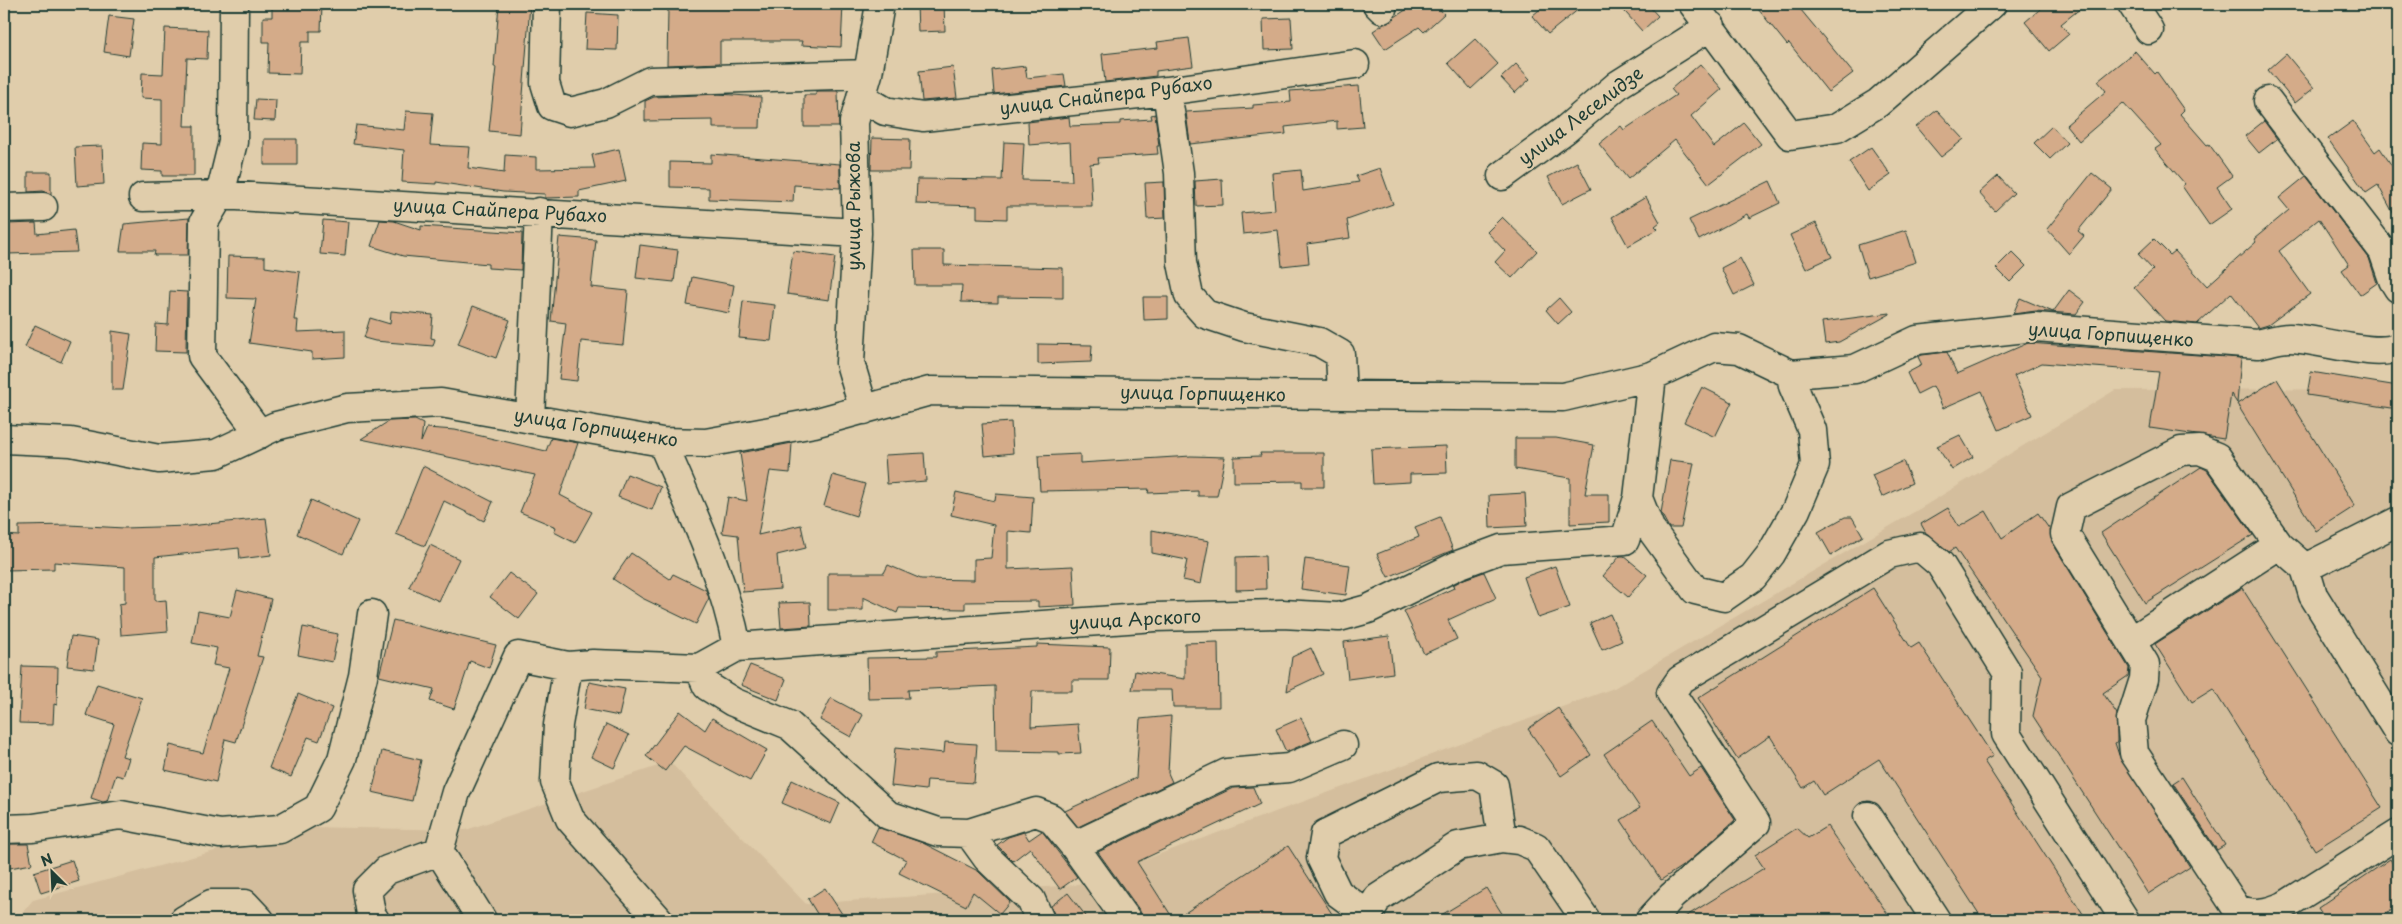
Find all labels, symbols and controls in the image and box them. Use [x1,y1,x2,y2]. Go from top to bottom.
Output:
street label: улица Леселидзе [1512,59,1648,171]
street label: улица Снайпера Рубахо [998,68,1214,121]
street label: улица Рыжова [839,141,866,271]
street label: улица Снайпера Рубахо [392,190,608,229]
street label: улица Горпищенко [2027,314,2195,353]
street label: улица Горпищенко [1120,378,1286,407]
street label: улица Горпищенко [512,400,680,453]
street label: улица Арского [1068,602,1202,635]
north arrow [28,846,78,896]
text: N [37,848,56,872]

